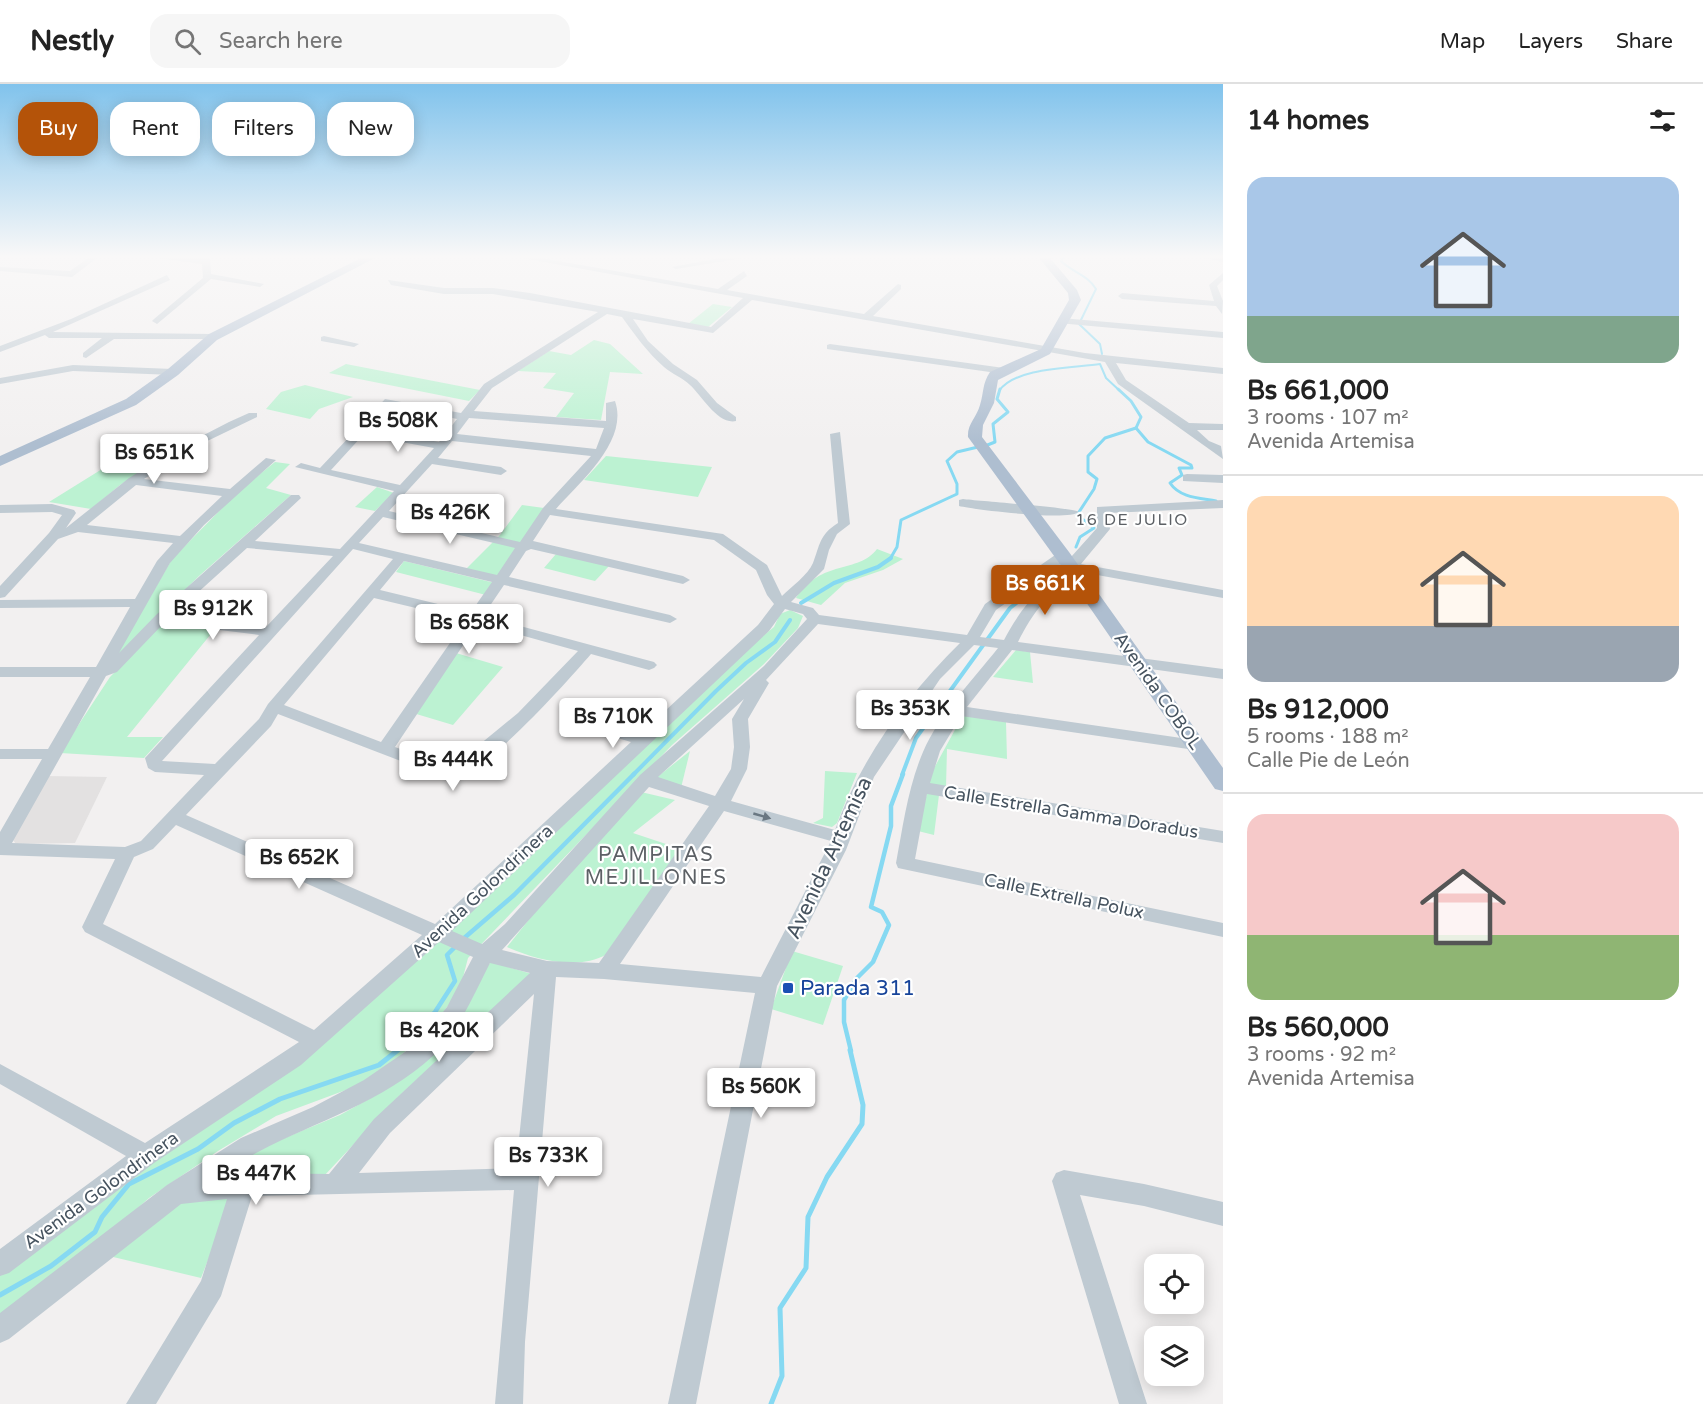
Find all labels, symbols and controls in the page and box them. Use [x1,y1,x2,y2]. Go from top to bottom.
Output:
search box [150,14,570,68]
text: Nestly [30,24,114,58]
icon: search [171,25,204,58]
text: Search here [219,28,343,54]
text: Map [1440,29,1485,54]
text: Layers [1518,29,1583,54]
text: Share [1616,29,1673,54]
chip: Buy [18,102,98,156]
chip: Rent [110,102,200,156]
chip: Filters [212,102,315,156]
chip: New [327,102,414,156]
icon: filters [1646,104,1679,137]
text: 14 homes [1247,105,1369,136]
icon: home [1409,216,1517,324]
text: Bs 661,000 [1247,375,1389,406]
pin: Bs 508K [343,402,453,453]
text: 3 rooms · 107 m² [1247,406,1409,430]
text: Bs 508K [358,409,438,433]
text: Avenida Artemisa [1247,430,1415,454]
pin: Bs 651K [99,434,209,485]
text: Bs 651K [114,441,194,465]
pin: Bs 426K [395,494,505,545]
text: Bs 426K [410,501,490,525]
district label: 16 DE JULIO [1075,510,1189,530]
icon: home [1409,535,1517,643]
pin: Bs 661K [990,565,1100,616]
text: Bs 661K [1005,572,1085,596]
pin: Bs 912K [158,590,268,641]
text: Bs 912K [173,597,253,621]
pin: Bs 658K [414,604,524,655]
text: Bs 658K [429,611,509,635]
street label: Avenida COBOL [1109,628,1207,754]
pin: Bs 353K [855,690,965,741]
text: Bs 912,000 [1247,694,1389,725]
text: Bs 353K [870,697,950,721]
pin: Bs 710K [558,698,668,749]
text: Bs 710K [573,705,653,729]
text: 5 rooms · 188 m² [1247,725,1409,749]
pin: Bs 444K [398,741,508,792]
text: Bs 444K [413,748,493,772]
text: Calle Pie de León [1247,749,1410,773]
street label: Avenida Artemisa [780,773,878,943]
street label: Calle Estrella Gamma Doradus [942,781,1200,843]
one-way arrow [753,812,771,821]
street label: Avenida Golondrinera [407,820,557,962]
pin: Bs 652K [244,839,354,890]
district label: PAMPITAS MEJILLONES [585,843,727,890]
text: Bs 652K [259,846,339,870]
icon: home [1409,853,1517,961]
street label: Calle Extrella Polux [982,868,1146,924]
place label: Parada 311 [800,976,915,1001]
marker: Parada 311 [781,981,795,995]
pin: Bs 420K [384,1012,494,1063]
text: Bs 560,000 [1247,1012,1389,1043]
text: Bs 420K [399,1019,479,1043]
text: 3 rooms · 92 m² [1247,1043,1396,1067]
text: Avenida Artemisa [1247,1067,1415,1091]
pin: Bs 560K [706,1068,816,1119]
text: Bs 560K [721,1075,801,1099]
street label: Avenida Golondrinera [19,1126,183,1254]
pin: Bs 733K [493,1137,603,1188]
text: Bs 733K [508,1144,588,1168]
pin: Bs 447K [201,1155,311,1206]
text: Bs 447K [216,1162,296,1186]
map controls [1144,1254,1204,1386]
button: locate [1144,1254,1204,1314]
button: layers [1144,1326,1204,1386]

